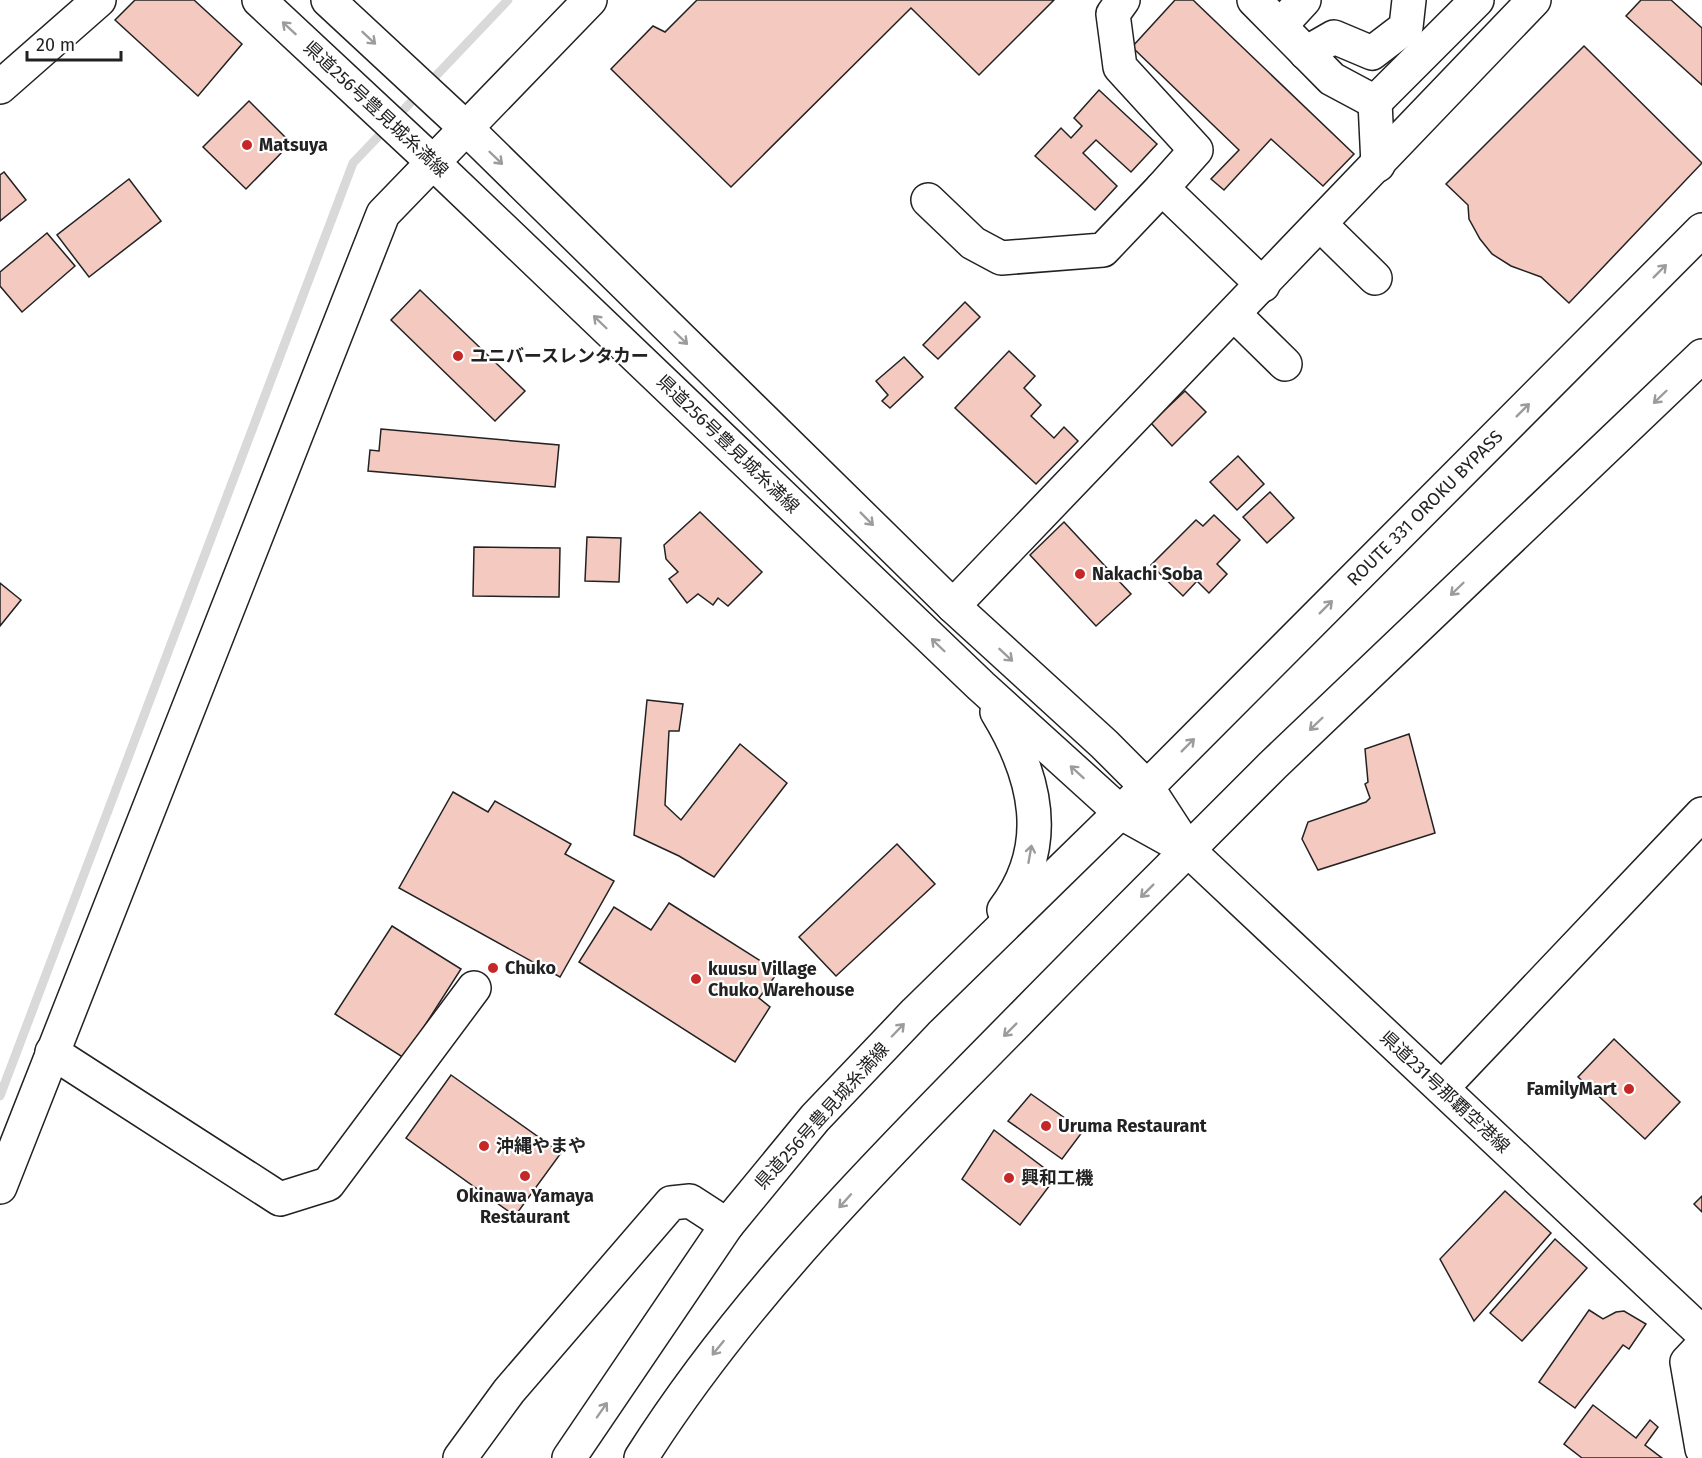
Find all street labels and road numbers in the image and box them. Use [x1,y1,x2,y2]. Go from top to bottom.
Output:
street label: 県道256号豊見城糸満線 [299,36,453,182]
street label: 県道256号豊見城糸満線 [652,370,804,518]
street label: ROUTE 331 OROKU BYPASS [1343,425,1508,590]
street label: 県道231号那覇空港線 [1376,1026,1514,1158]
street label: 県道256号豊見城糸満線 [750,1038,894,1194]

